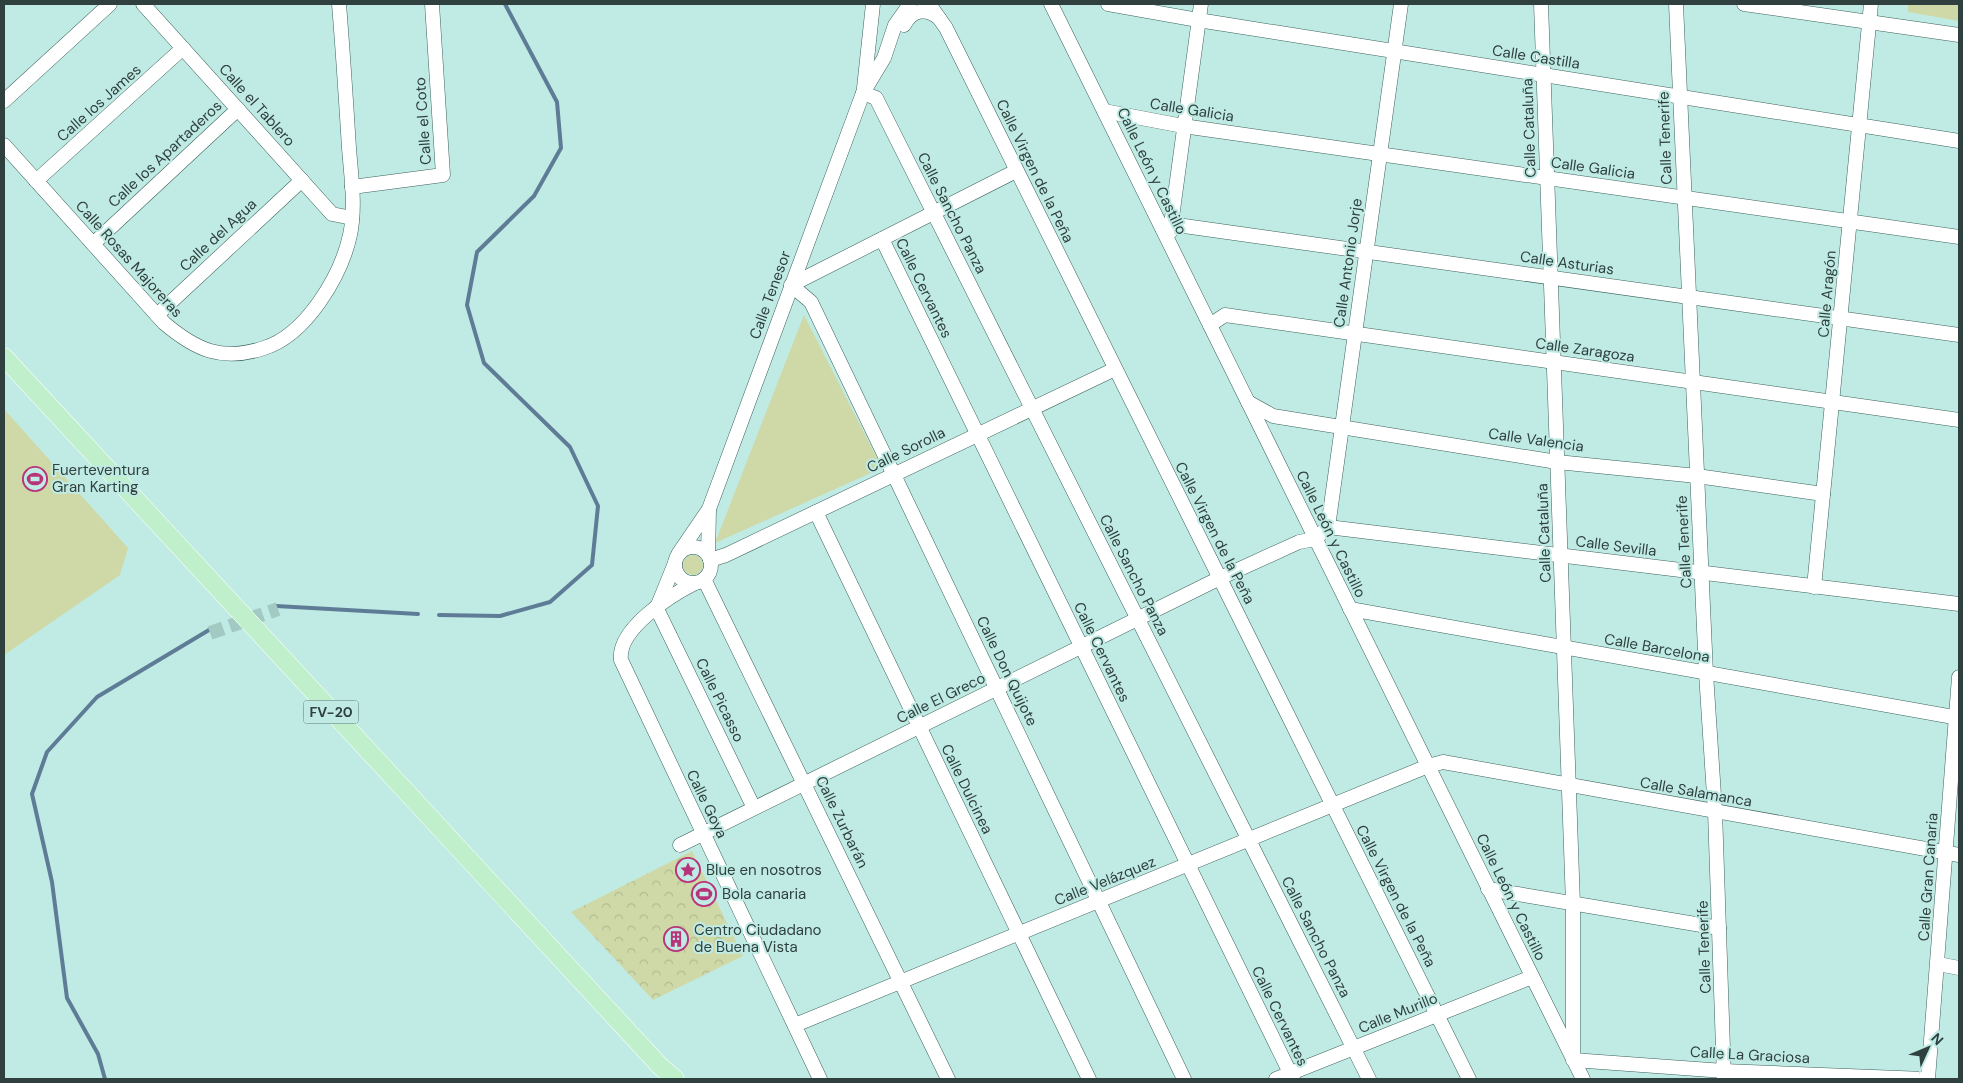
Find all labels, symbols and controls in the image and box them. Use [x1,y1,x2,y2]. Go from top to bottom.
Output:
street label: Calle Castilla [1491,40,1581,74]
street label: Calle el Tablero [214,59,300,151]
street label: Calle los James [53,60,145,146]
street label: Calle el Coto [410,76,436,166]
street label: Calle Cataluña [1517,78,1541,178]
street label: Calle Tenerife [1653,91,1677,185]
street label: Calle Galicia [1148,93,1236,127]
street label: Calle los Apartaderos [104,96,226,212]
street label: Calle Virgen de la Peña [992,96,1078,246]
street label: Calle León y Castillo [1112,104,1192,238]
street label: Calle Sancho Panza [913,149,991,277]
street label: Calle Galicia [1550,152,1636,184]
street label: Calle del Agua [175,194,261,276]
street label: Calle Rosas Majoreras [71,196,187,322]
street label: Calle Antonio Jorje [1329,197,1367,329]
street label: Calle Cervantes [891,235,957,341]
street label: Calle Asturias [1519,247,1615,279]
street label: Calle Tenesor [745,248,795,342]
street label: Calle Aragón [1813,250,1841,338]
street label: Calle Zaragoza [1534,333,1636,367]
street label: Calle Sorolla [864,422,948,478]
street label: Calle Valencia [1487,423,1585,457]
street label: Calle Virgen de la Peña [1170,458,1260,608]
place label: Fuerteventura Gran Karting [52,460,149,497]
sports icon: Fuerteventura Gran Karting [22,466,48,492]
street label: Calle León y Castillo [1291,467,1371,601]
street label: Calle Cataluña [1532,483,1556,583]
street label: Calle Tenerife [1672,495,1696,589]
street label: Calle Sancho Panza [1095,511,1173,639]
street label: Calle Sevilla [1574,531,1658,561]
street label: Calle Cervantes [1069,599,1135,705]
street label: Calle Don Quijote [972,613,1042,729]
street label: Calle Barcelona [1603,629,1711,667]
street label: Calle Picasso [691,655,749,745]
street label: Calle El Greco [893,668,989,728]
road number: FV-20 [304,700,358,724]
street label: Calle Dulcinea [937,741,997,837]
street label: Calle Goya [682,766,732,842]
street label: Calle Salamanca [1638,772,1754,812]
street label: Calle Zurbarán [811,773,873,871]
street label: Calle Gran Canaria [1914,812,1942,942]
street label: Calle Virgen de la Peña [1351,821,1441,971]
street label: Calle León y Castillo [1471,830,1551,964]
street label: Calle Velázquez [1051,852,1159,910]
place icon: Blue en nosotros [675,857,701,883]
place label: Blue en nosotros [706,860,822,880]
street label: Calle Sancho Panza [1277,873,1355,1001]
sports icon: Bola canaria [691,881,717,907]
place label: Bola canaria [722,884,806,904]
street label: Calle Tenerife [1692,900,1716,994]
place label: Centro Ciudadano de Buena Vista [694,920,822,957]
building icon: Centro Ciudadano de Buena Vista [663,926,689,952]
street label: Calle Cervantes [1247,963,1313,1069]
street label: Calle Murillo [1355,988,1441,1038]
north arrow [1903,1023,1953,1073]
text: N [1927,1029,1947,1049]
street label: Calle La Graciosa [1690,1042,1810,1068]

